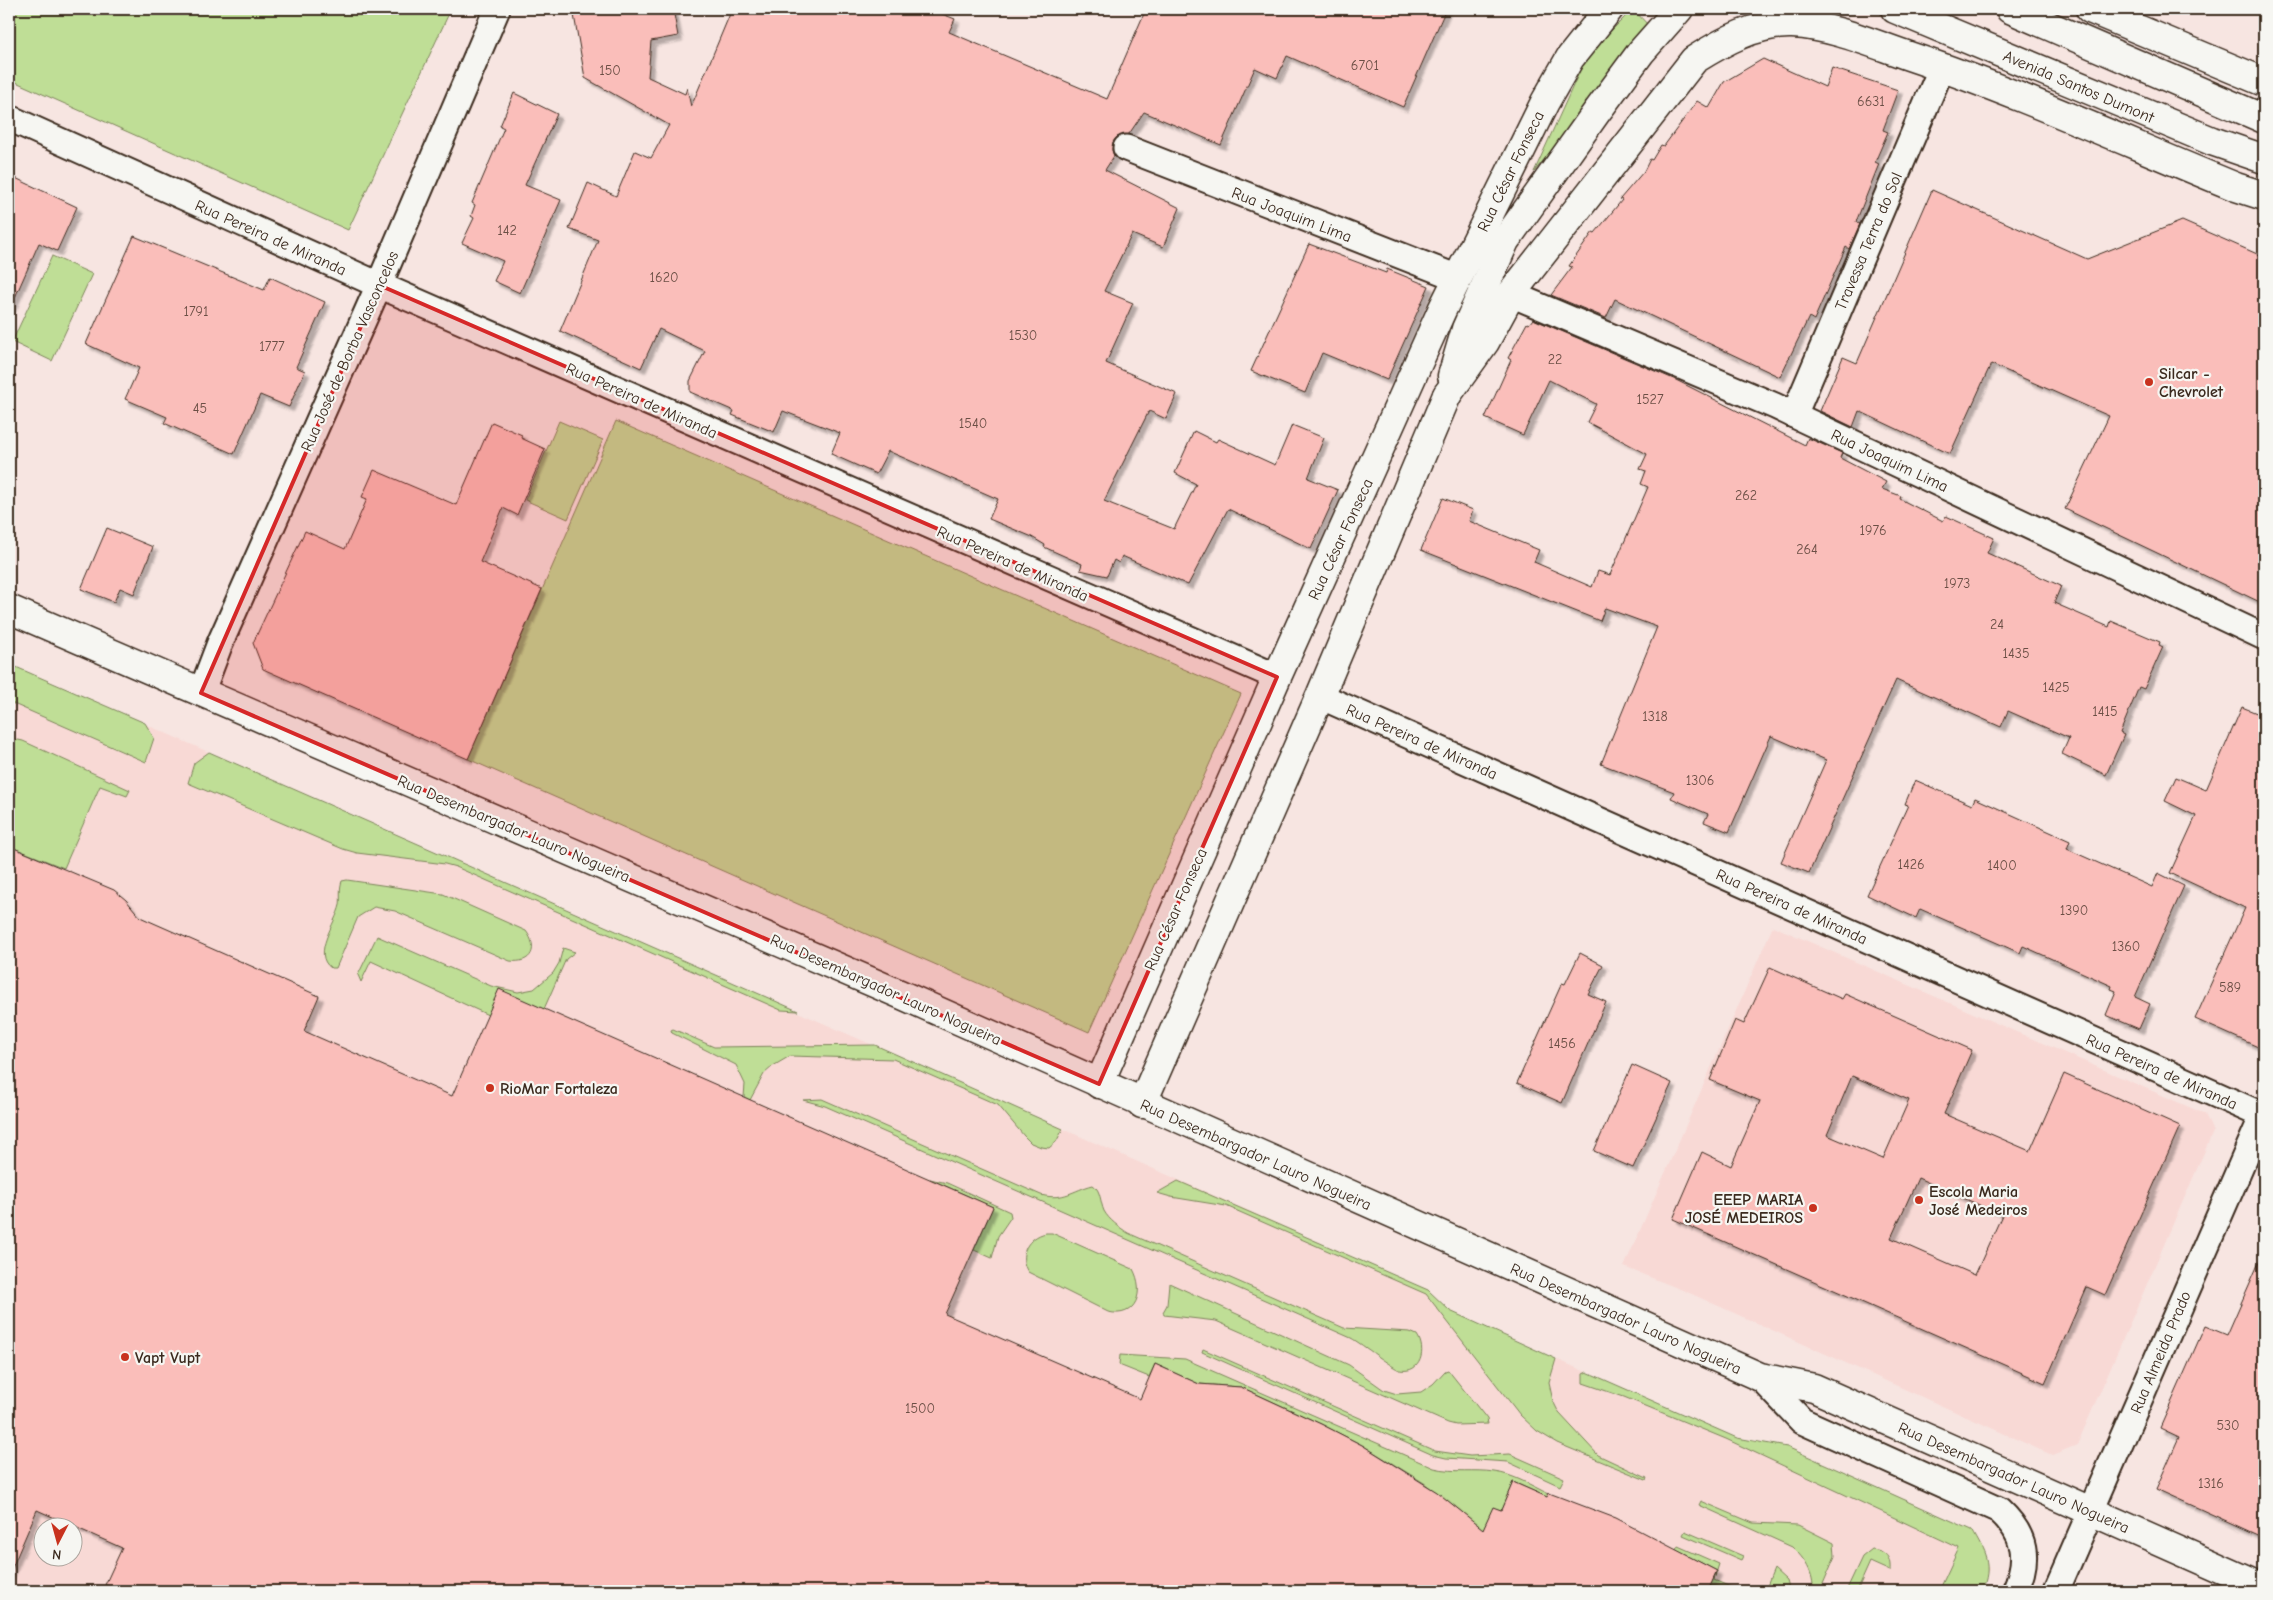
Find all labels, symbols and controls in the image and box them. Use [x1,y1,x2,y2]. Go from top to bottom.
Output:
street label: Avenida Santos Dumont [2001,47,2157,127]
house number: 6701 [1351,57,1379,74]
house number: 150 [599,62,621,79]
house number: 6631 [1857,93,1885,110]
street label: Rua César Fonseca [1474,108,1548,235]
street label: Travessa Terra do Sol [1832,170,1906,313]
street label: Rua Joaquim Lima [1229,184,1354,246]
street label: Rua Pereira de Miranda [192,196,349,279]
house number: 142 [497,222,517,239]
street label: Rua José de Borba Vasconcelos [297,248,402,454]
house number: 1620 [650,269,678,286]
house number: 1791 [183,303,209,320]
house number: 1530 [1009,327,1037,344]
house number: 1777 [259,338,285,355]
house number: 22 [1548,351,1562,368]
street label: Rua Pereira de Miranda [563,359,720,442]
place label: Silcar - Chevrolet [2159,365,2224,401]
marker: Silcar - Chevrolet [2143,376,2155,388]
house number: 1527 [1636,391,1664,408]
house number: 45 [193,400,207,417]
house number: 1540 [959,415,987,432]
street label: Rua Joaquim Lima [1828,426,1951,496]
street label: Rua César Fonseca [1305,476,1377,603]
house number: 262 [1735,487,1757,504]
street label: Rua Pereira de Miranda [934,522,1091,605]
house number: 1976 [1859,522,1887,539]
house number: 264 [1796,541,1818,558]
house number: 1973 [1944,575,1970,592]
house number: 24 [1990,616,2004,633]
house number: 1435 [2003,645,2029,662]
house number: 1425 [2042,679,2070,696]
street label: Rua Pereira de Miranda [1343,700,1500,783]
house number: 1415 [2092,703,2118,720]
house number: 1318 [1642,708,1668,725]
street label: Rua Desembargador Lauro Nogueira [395,772,633,886]
house number: 1306 [1686,772,1714,789]
street label: Rua César Fonseca [1141,845,1211,973]
house number: 1426 [1897,856,1925,873]
house number: 1400 [1987,857,2017,874]
street label: Rua Pereira de Miranda [1713,865,1870,948]
house number: 1390 [2060,902,2088,919]
street label: Rua Desembargador Lauro Nogueira [767,931,1004,1049]
house number: 1360 [2112,938,2140,955]
house number: 589 [2219,979,2241,996]
street label: Rua Pereira de Miranda [2083,1030,2240,1113]
house number: 1456 [1548,1035,1576,1052]
place label: RioMar Fortaleza [500,1080,618,1098]
marker: RioMar Fortaleza [484,1082,496,1094]
street label: Rua Desembargador Lauro Nogueira [1137,1096,1374,1214]
place label: Escola Maria José Medeiros [1929,1183,2028,1219]
place label: EEEP MARIA JOSÉ MEDEIROS [1685,1191,1803,1227]
marker: Escola Maria José Medeiros [1913,1194,1925,1206]
marker: EEEP MARIA JOSÉ MEDEIROS [1807,1202,1819,1214]
street label: Rua Desembargador Lauro Nogueira [1507,1260,1744,1378]
street label: Rua Almeida Prado [2127,1288,2195,1416]
place label: Vapt Vupt [135,1349,201,1367]
marker: Vapt Vupt [119,1351,131,1363]
house number: 1500 [905,1400,935,1417]
house number: 530 [2216,1417,2240,1434]
street label: Rua Desembargador Lauro Nogueira [1895,1419,2132,1537]
house number: 1316 [2198,1475,2224,1492]
north arrow [32,1518,82,1568]
text: N [51,1546,62,1563]

